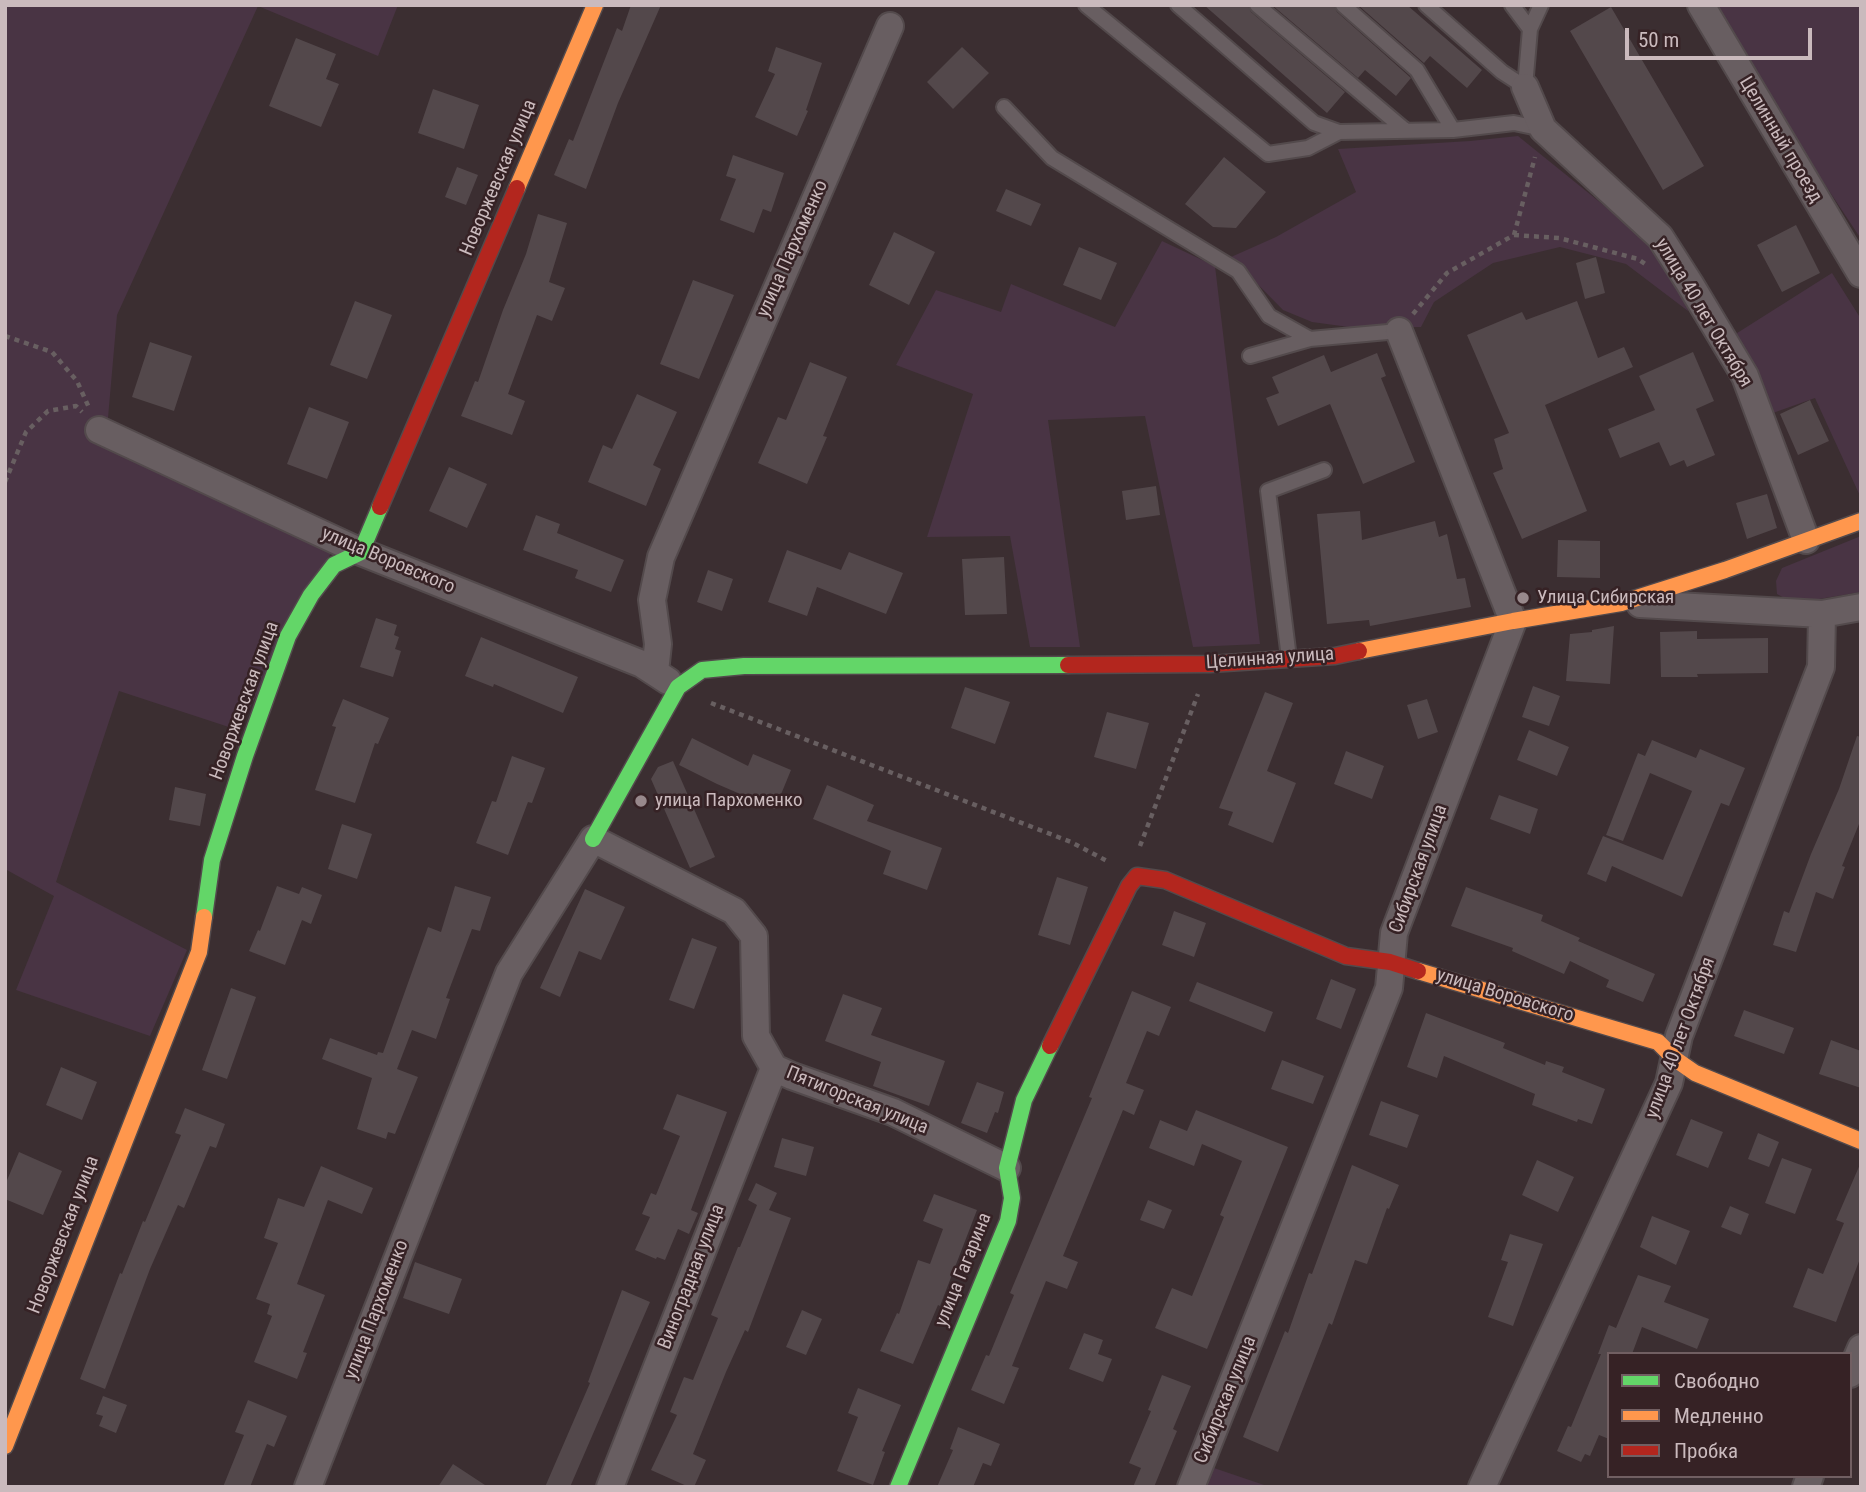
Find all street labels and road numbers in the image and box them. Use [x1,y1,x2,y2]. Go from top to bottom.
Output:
street label: Целинный проезд [1733,73,1827,207]
street label: Новоржевская улица [456,97,542,259]
street label: улица Пархоменко [753,177,833,321]
street label: улица 40 лет Октября [1650,234,1756,392]
street label: улица Воровского [318,523,458,599]
street label: Новоржевская улица [206,619,284,783]
street label: Целинная улица [1205,643,1335,675]
street label: Сибирская улица [1385,802,1453,936]
street label: улица 40 лет Октября [1641,954,1721,1122]
street label: улица Воровского [1434,964,1576,1028]
street label: Пятигорская улица [783,1062,931,1140]
street label: Новоржевская улица [23,1153,105,1317]
street label: Виноградная улица [654,1201,730,1353]
street label: улица Гагарина [931,1210,997,1330]
street label: улица Пархоменко [340,1237,414,1383]
street label: Сибирская улица [1190,1333,1262,1467]

